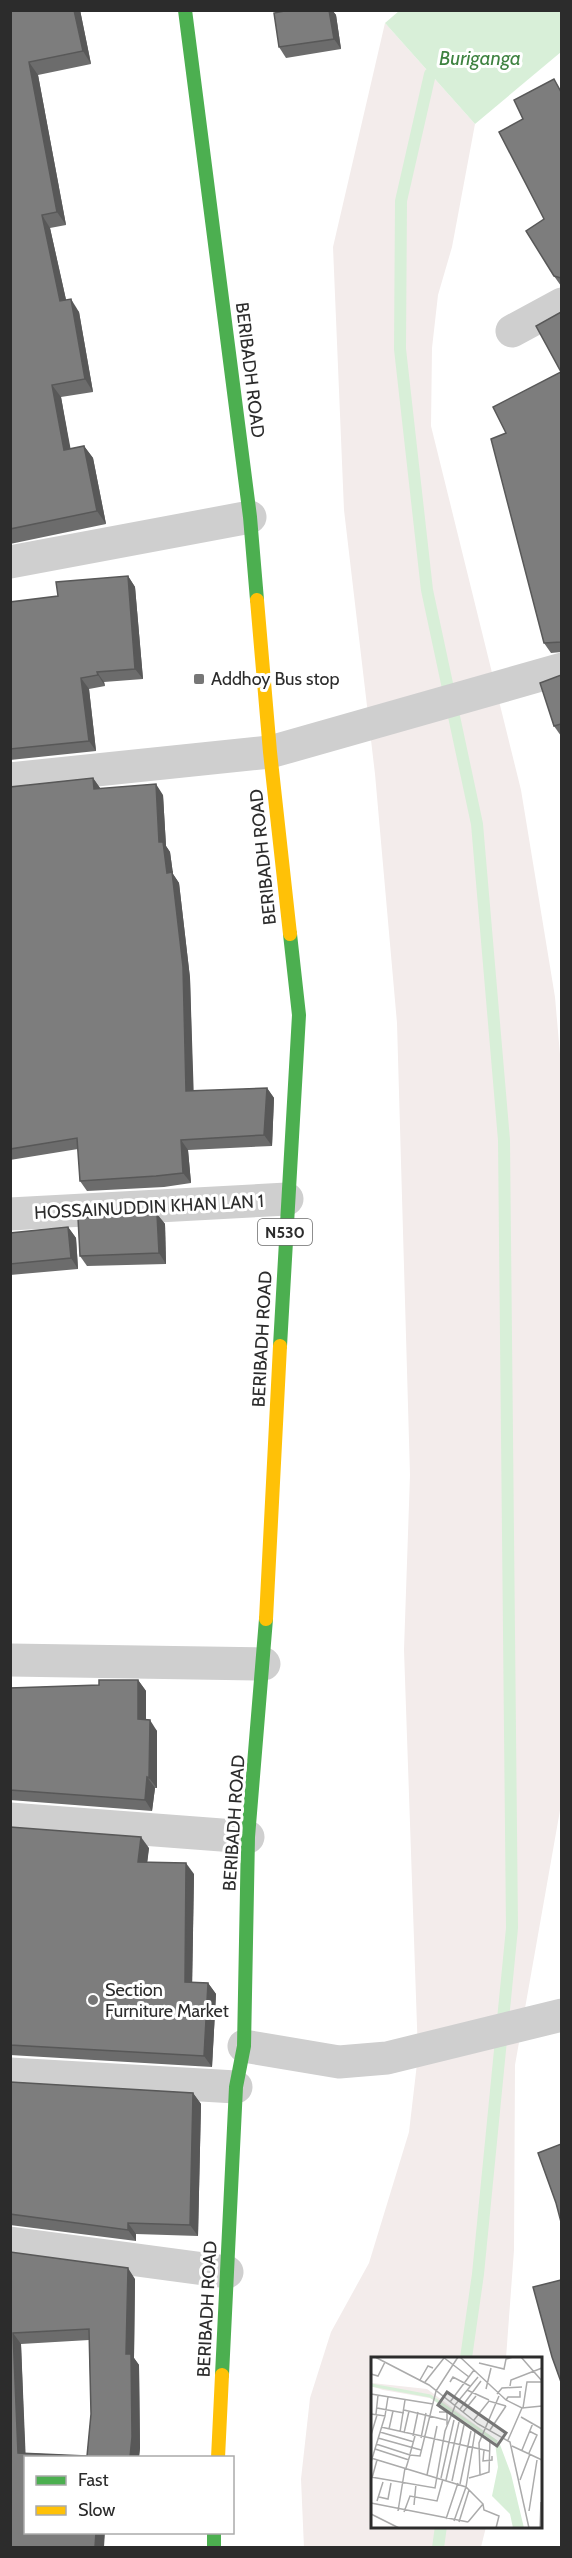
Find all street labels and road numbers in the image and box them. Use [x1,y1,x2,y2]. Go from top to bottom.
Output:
street label: BERIBADH ROAD [231,301,269,439]
street label: BERIBADH ROAD [245,788,281,926]
street label: HOSSAINUDDIN KHAN LAN 1 [34,1190,264,1224]
road number: N530 [258,1219,312,1245]
street label: BERIBADH ROAD [247,1270,277,1408]
street label: BERIBADH ROAD [218,1754,250,1892]
street label: BERIBADH ROAD [192,2240,222,2378]

